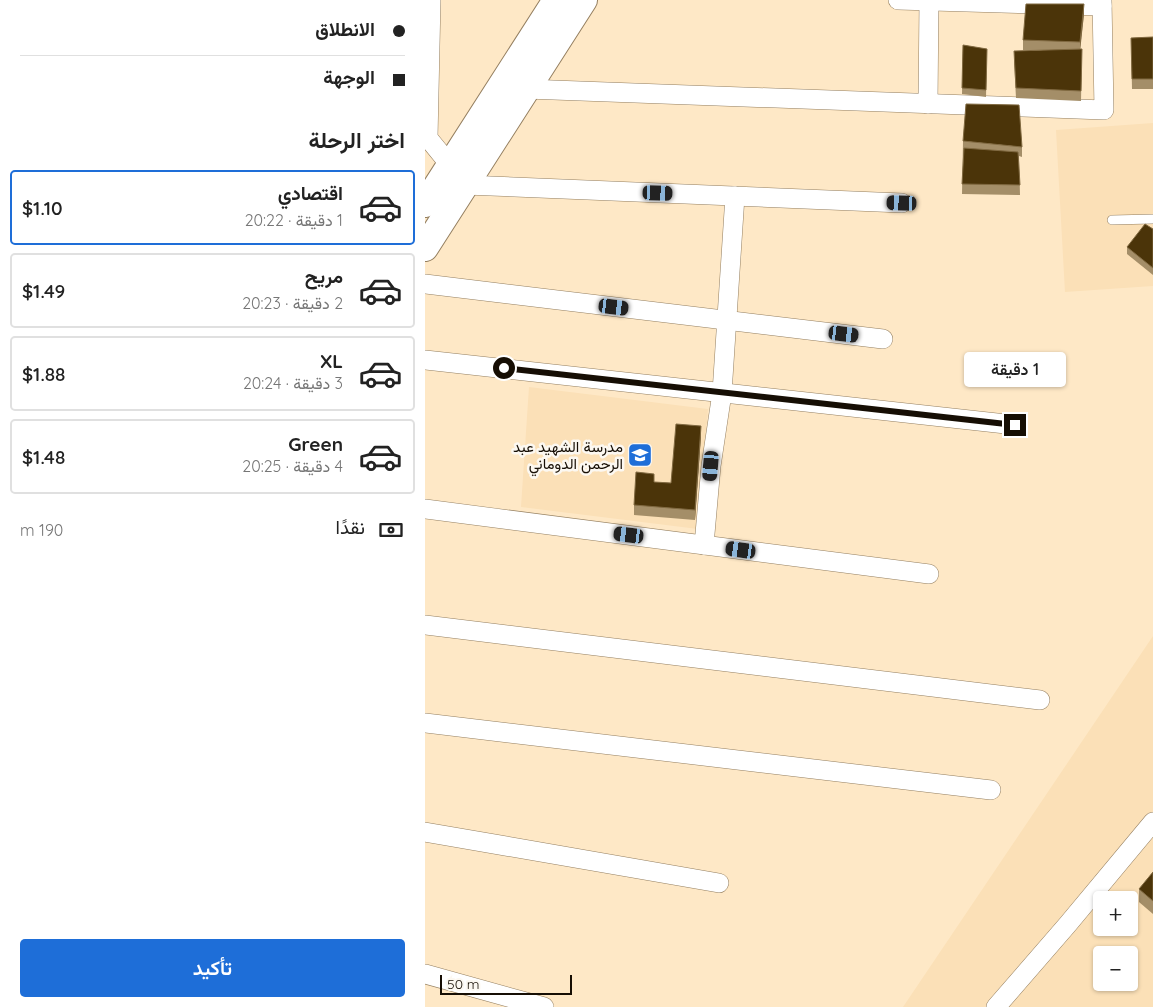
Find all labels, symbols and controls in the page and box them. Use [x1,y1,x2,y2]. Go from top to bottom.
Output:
text: الانطلاق [315,17,375,41]
text: الوجهة [323,65,375,89]
text: اختر الرحلة [309,126,405,154]
text: اقتصادي [278,181,343,205]
icon: car [358,185,403,230]
car [642,185,673,201]
car [886,195,917,211]
text: $1.10 [22,196,63,220]
text: 1 دقيقة · 20:22 [245,210,343,230]
text: مريح [305,264,343,288]
icon: car [358,268,403,313]
text: $1.49 [22,279,65,303]
text: 2 دقيقة · 20:23 [242,293,343,313]
car [598,298,629,316]
car [828,325,859,343]
text: XL [320,349,343,373]
icon: car [358,351,403,396]
callout: 1 دقيقة [964,352,1066,388]
route start [493,357,515,379]
text: 1 دقيقة [991,359,1039,379]
text: $1.88 [22,362,65,386]
text: 3 دقيقة · 20:24 [243,373,343,393]
route end [1004,414,1026,436]
text: Green [288,432,343,456]
icon: car [358,434,403,479]
place label: مدرسة الشهيد عبد الرحمن الدوماني [513,437,623,477]
school or university icon: مدرسة الشهيد عبد الرحمن الدوماني [627,442,653,468]
text: $1.48 [22,445,65,469]
car [702,450,719,482]
text: 4 دقيقة · 20:25 [242,456,343,476]
text: نقدًا [336,515,365,539]
icon: cash [377,516,405,544]
text: 190 m [20,520,63,540]
car [613,526,644,544]
car [725,540,756,560]
map controls [1093,891,1138,991]
button: + [1093,891,1138,936]
button: تأكيد [20,939,405,997]
button: − [1093,946,1138,991]
scale bar [440,972,573,995]
text: 50 m [447,975,480,993]

